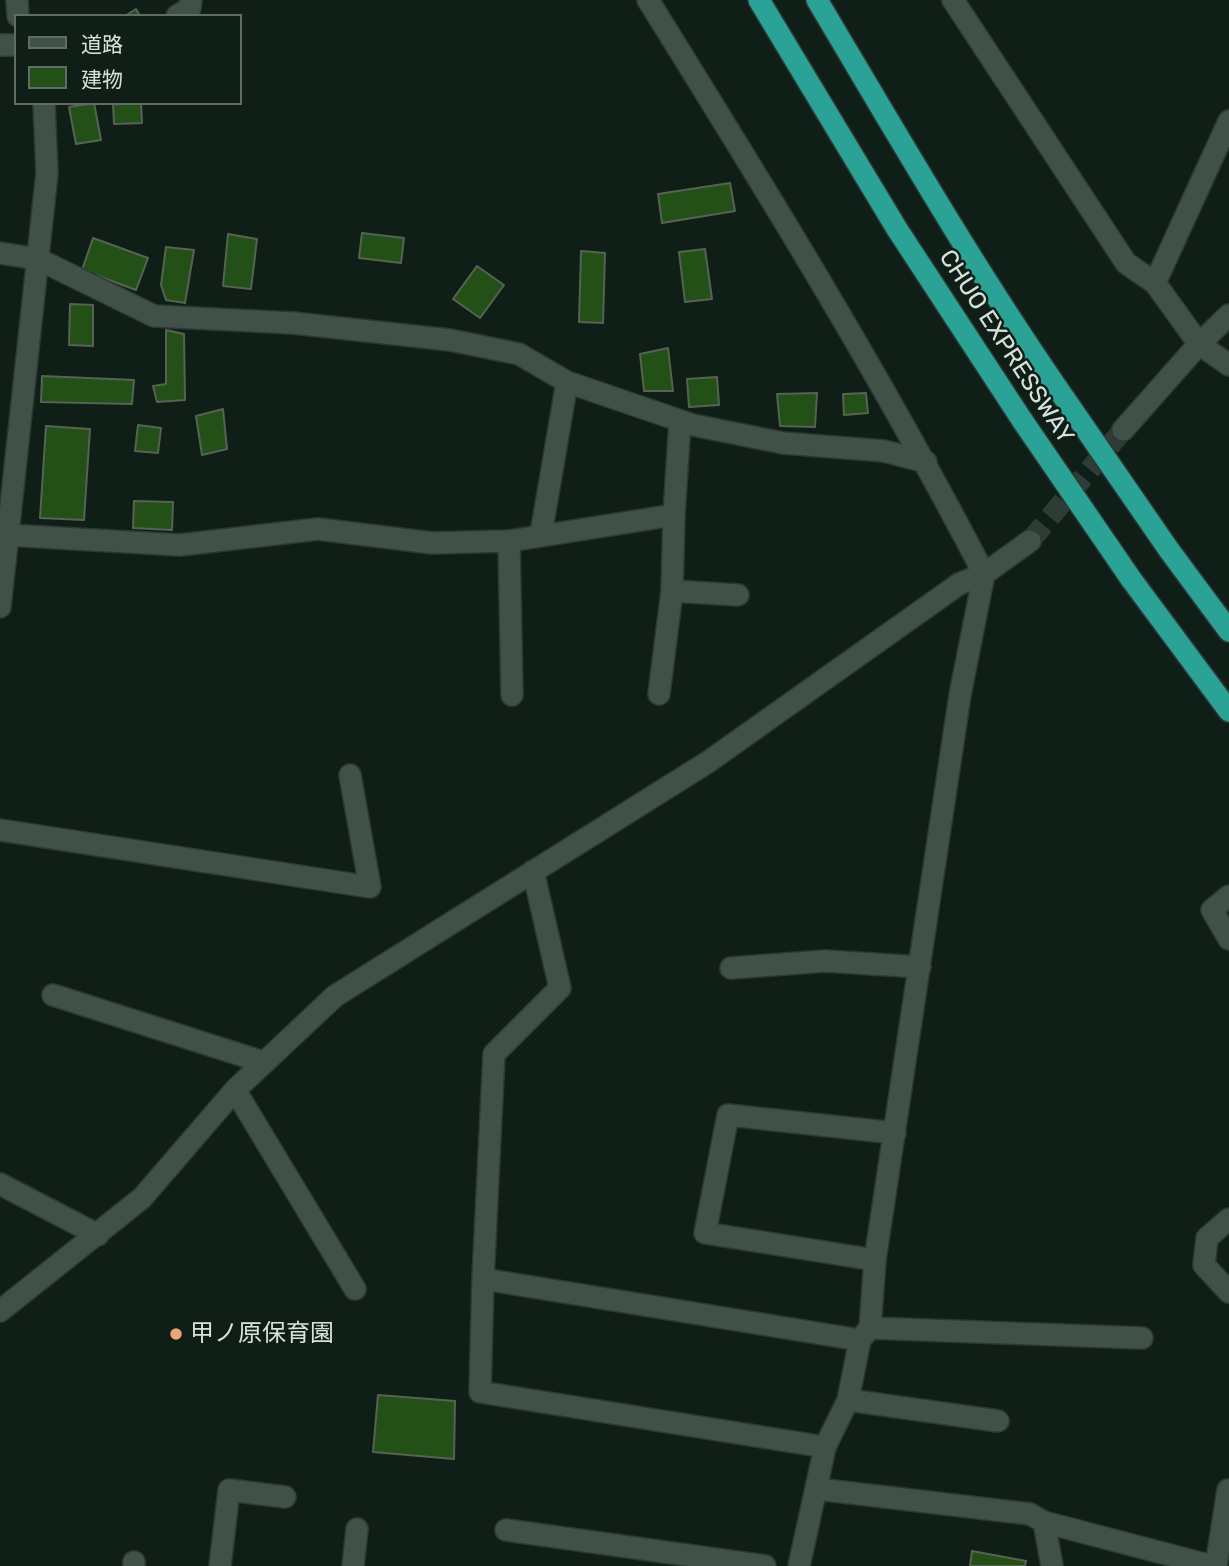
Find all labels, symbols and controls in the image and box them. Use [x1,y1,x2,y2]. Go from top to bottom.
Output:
legend [14,14,242,105]
text: 道路 [81,32,123,57]
text: 建物 [81,67,123,92]
street label: CHUO EXPRESSWAY [933,245,1079,449]
place label: 甲ノ原保育園 [190,1320,334,1348]
marker: 甲ノ原保育園 [168,1326,184,1342]

